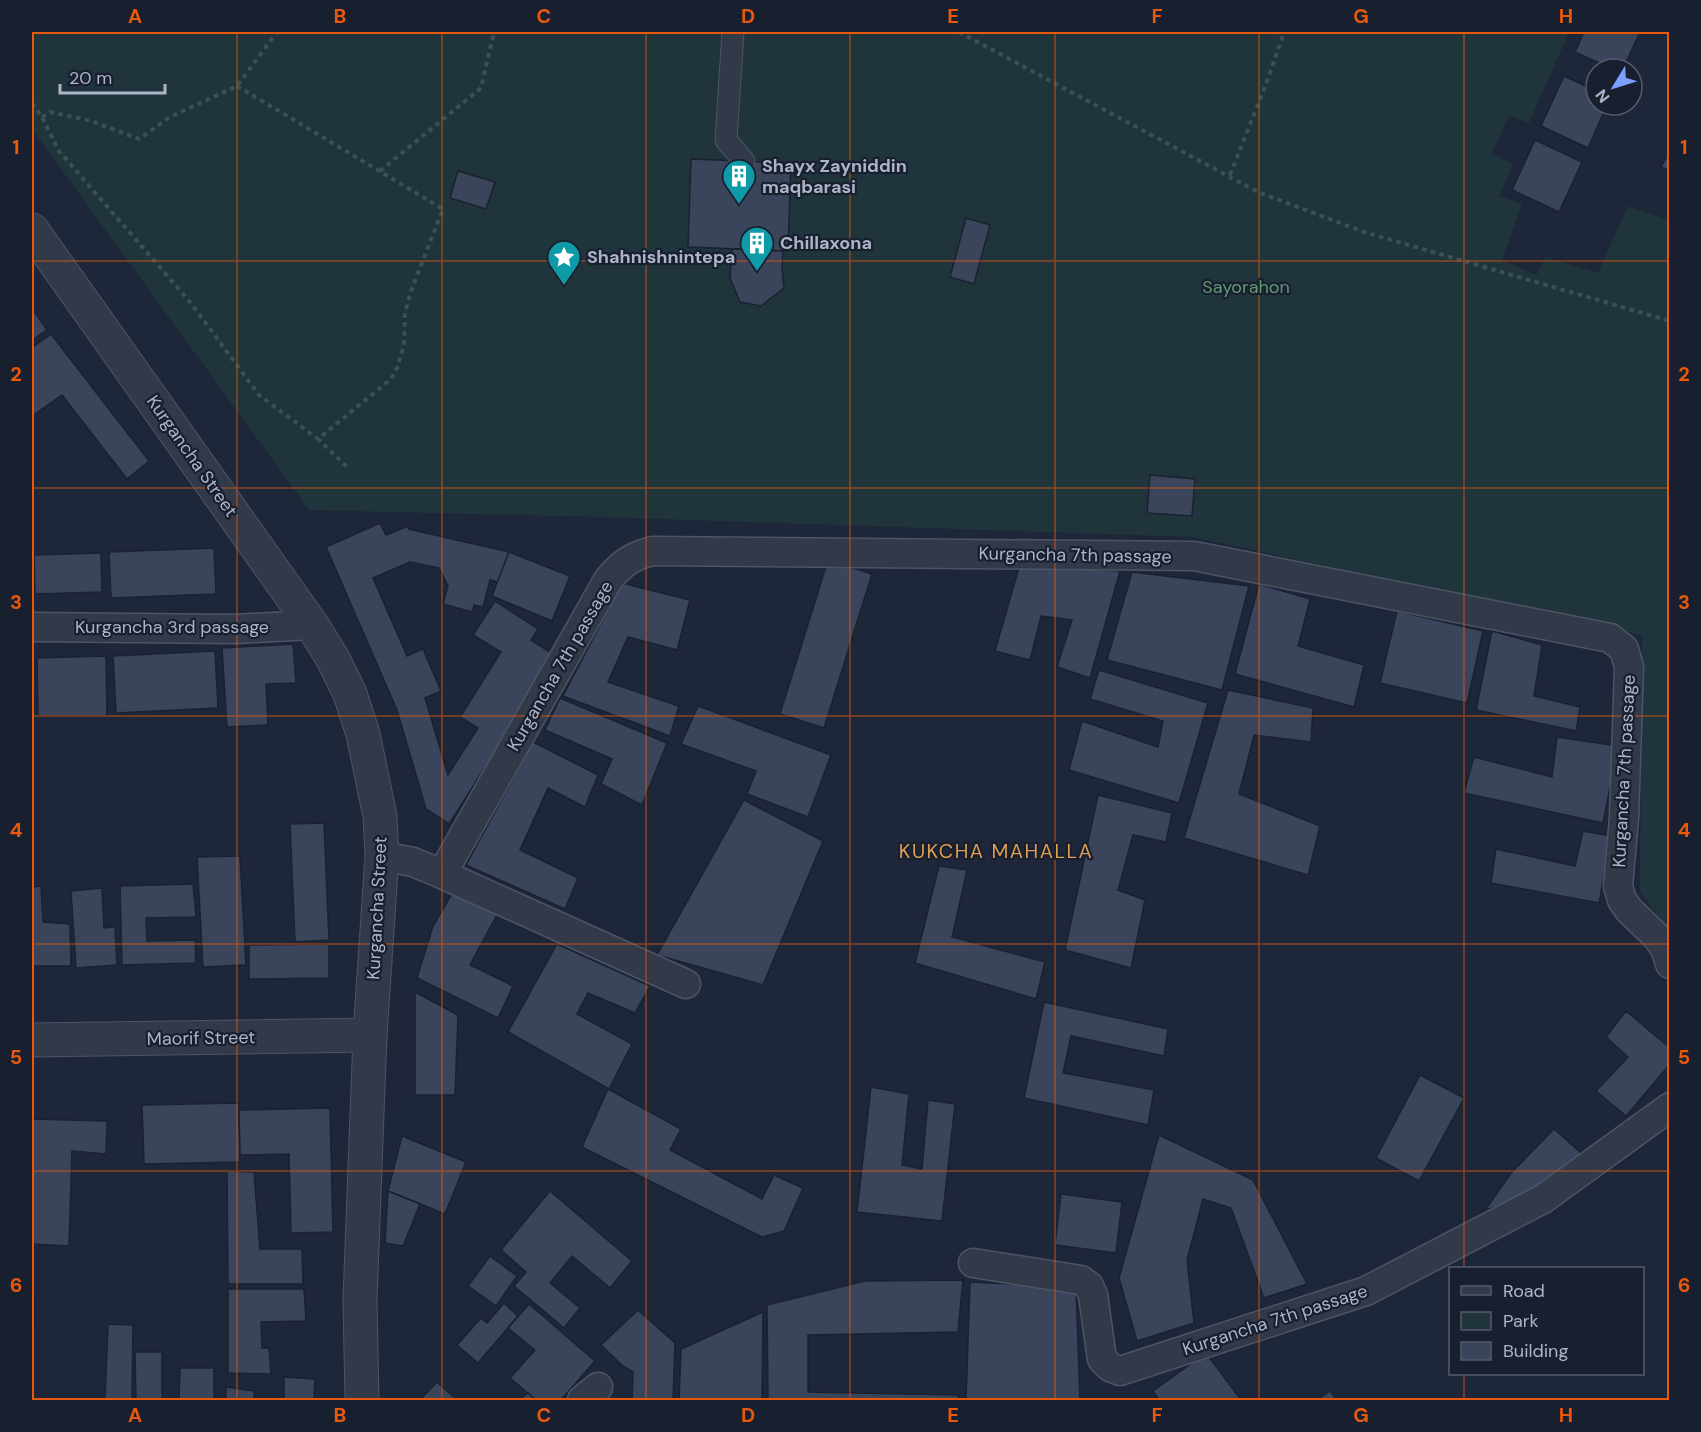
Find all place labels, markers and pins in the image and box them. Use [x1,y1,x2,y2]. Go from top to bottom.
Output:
place label: Shayx Zayniddin maqbarasi [762,154,907,199]
building icon: Shayx Zayniddin maqbarasi [721,158,757,205]
building icon: Chillaxona [739,225,775,272]
place label: Chillaxona [780,231,872,255]
place icon: Shahnishnintepa [546,239,582,286]
place label: Shahnishnintepa [587,245,735,269]

